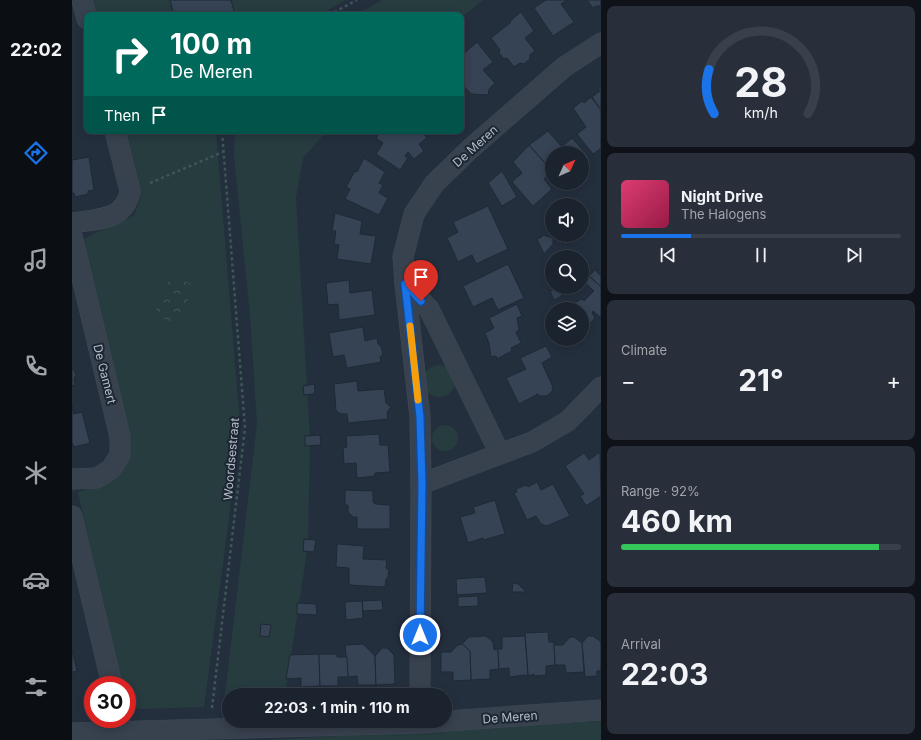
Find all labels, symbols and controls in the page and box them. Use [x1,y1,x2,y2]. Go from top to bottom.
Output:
text: 100 m [170,27,252,61]
icon: right [104,28,156,80]
text: 22:02 [10,39,62,60]
text: 28 [734,57,788,107]
text: De Meren [170,61,253,82]
icon: arrive [148,104,170,126]
text: km/h [744,104,778,121]
text: Then [104,106,140,125]
street label: De Meren [449,122,501,170]
icon: directions [22,139,50,167]
north arrow [545,146,589,190]
map controls [545,146,589,346]
text: Night Drive [681,187,763,206]
button: sound [545,198,589,242]
text: The Halogens [681,206,766,222]
icon: previous [657,244,679,266]
icon: pause [750,244,772,266]
icon: next [843,244,865,266]
icon: music [22,246,50,274]
button: search [545,250,589,294]
pin [404,260,438,301]
icon: arrive [410,266,432,288]
button: layers [545,302,589,346]
text: Climate [621,342,667,358]
street label: De Gamert [90,343,120,405]
icon: phone [22,352,50,380]
text: 21° [738,362,784,398]
text: − [621,368,636,394]
text: + [886,368,901,394]
street label: Woordsestraat [220,417,242,501]
icon: climate [22,459,50,487]
text: Range · 92% [621,483,700,499]
text: 460 km [621,503,733,539]
icon: car [22,566,50,594]
position arrow [399,614,441,656]
text: Arrival [621,636,661,652]
text: 22:03 [621,656,708,692]
icon: filters [22,673,50,701]
speed limit sign: 30 [84,676,136,728]
text: 22:03 · 1 min · 110 m [264,698,410,717]
street label: De Meren [482,708,538,726]

